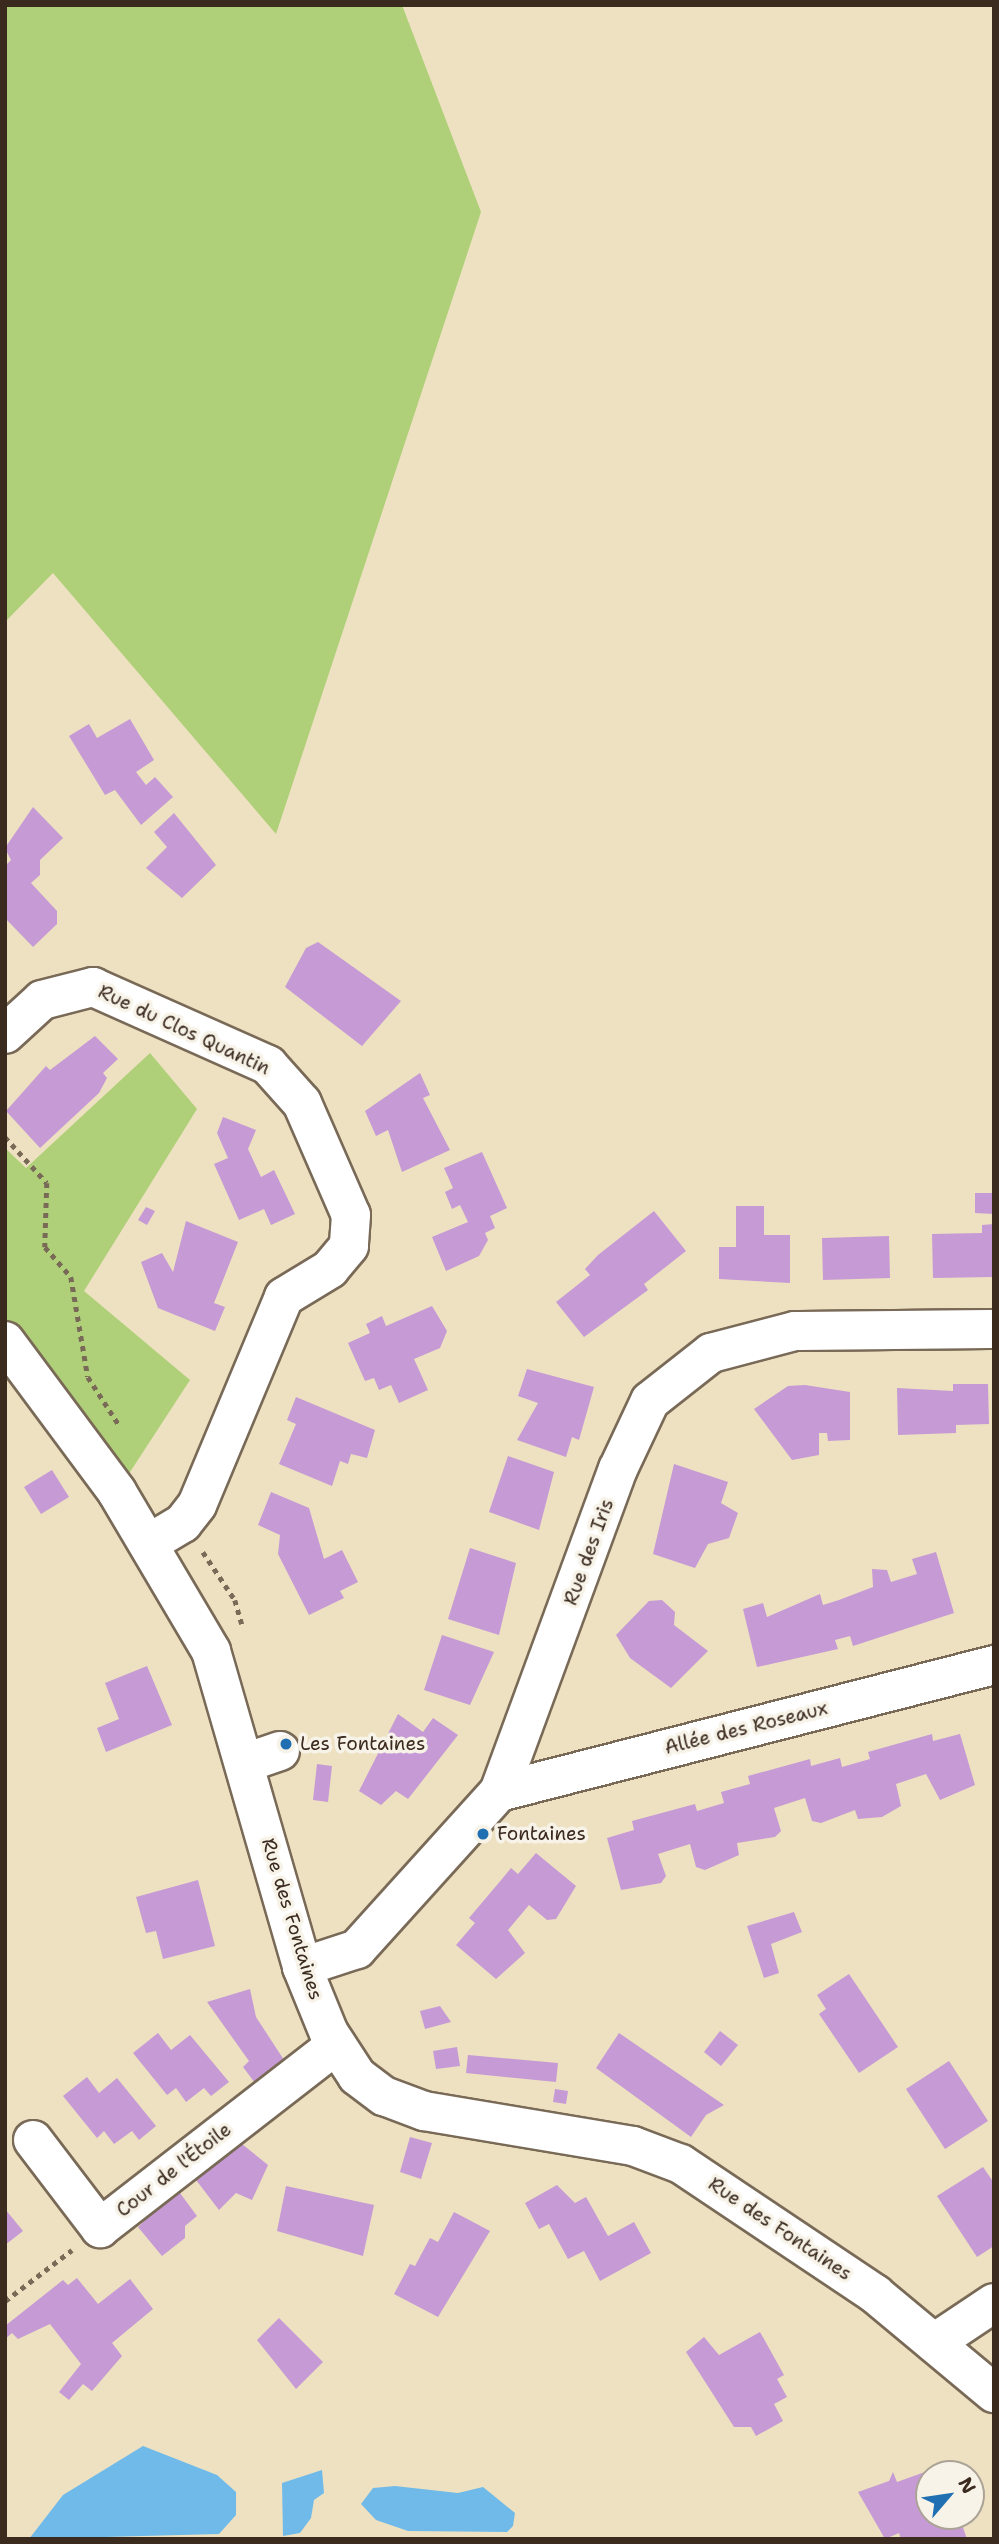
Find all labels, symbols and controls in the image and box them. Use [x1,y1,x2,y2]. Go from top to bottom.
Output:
street label: Rue du Clos Quantin [95,980,273,1080]
street label: Rue des Iris [559,1496,619,1608]
street label: Allée des Roseaux [662,1697,830,1759]
place label: Les Fontaines [300,1733,425,1755]
marker: Les Fontaines [278,1736,294,1752]
place label: Fontaines [497,1823,586,1845]
marker: Fontaines [475,1826,491,1842]
street label: Rue des Fontaines [257,1835,327,2003]
street label: Cour de l'Étoile [112,2118,236,2222]
street label: Rue des Fontaines [704,2173,856,2285]
north arrow [915,2460,985,2530]
text: N [952,2473,982,2498]

